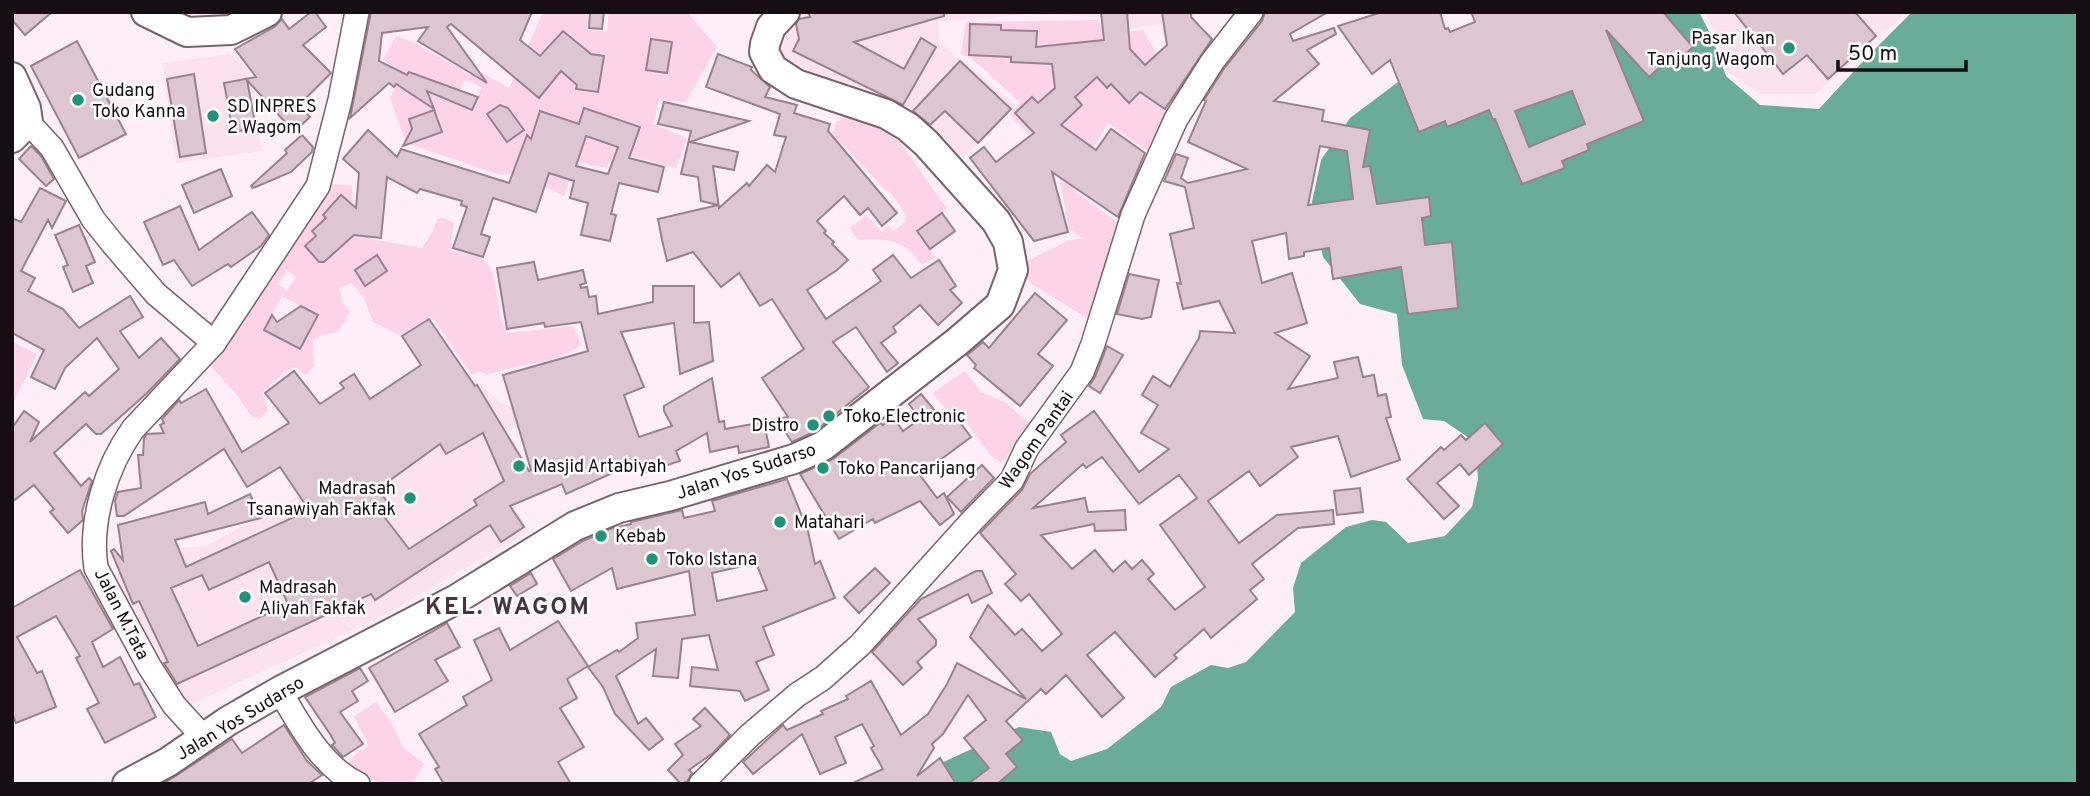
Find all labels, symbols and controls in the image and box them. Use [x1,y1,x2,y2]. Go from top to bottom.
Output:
place label: Pasar Ikan Tanjung Wagom [1646,28,1775,72]
scale bar [1838,28,1966,72]
marker: Pasar Ikan Tanjung Wagom [1781,40,1797,56]
text: 50 m [1848,41,1897,68]
place label: Gudang Toko Kanna [92,80,186,124]
marker: Gudang Toko Kanna [70,92,86,108]
place label: SD INPRES 2 Wagom [227,96,317,140]
marker: SD INPRES 2 Wagom [205,108,221,124]
street label: Wagom Pantai [995,387,1080,495]
place label: Toko Electronic [843,406,966,429]
marker: Toko Electronic [821,408,837,424]
place label: Distro [751,415,799,438]
marker: Distro [805,417,821,433]
street label: Jalan Yos Sudarso [674,439,819,506]
place label: Masjid Artabiyah [533,456,667,479]
marker: Masjid Artabiyah [511,458,527,474]
place label: Toko Pancarijang [837,458,976,481]
marker: Toko Pancarijang [815,460,831,476]
place label: Madrasah Tsanawiyah Fakfak [246,478,396,522]
marker: Madrasah Tsanawiyah Fakfak [402,490,418,506]
place label: Matahari [794,512,865,535]
marker: Matahari [772,514,788,530]
place label: Kebab [615,526,666,549]
marker: Kebab [593,528,609,544]
place label: Toko Istana [666,549,757,572]
marker: Toko Istana [644,551,660,567]
street label: Jalan M.Tata [88,565,153,664]
place label: Madrasah Aliyah Fakfak [259,577,366,621]
marker: Madrasah Aliyah Fakfak [237,589,253,605]
district label: KEL. WAGOM [425,593,591,623]
street label: Jalan Yos Sudarso [172,672,309,767]

